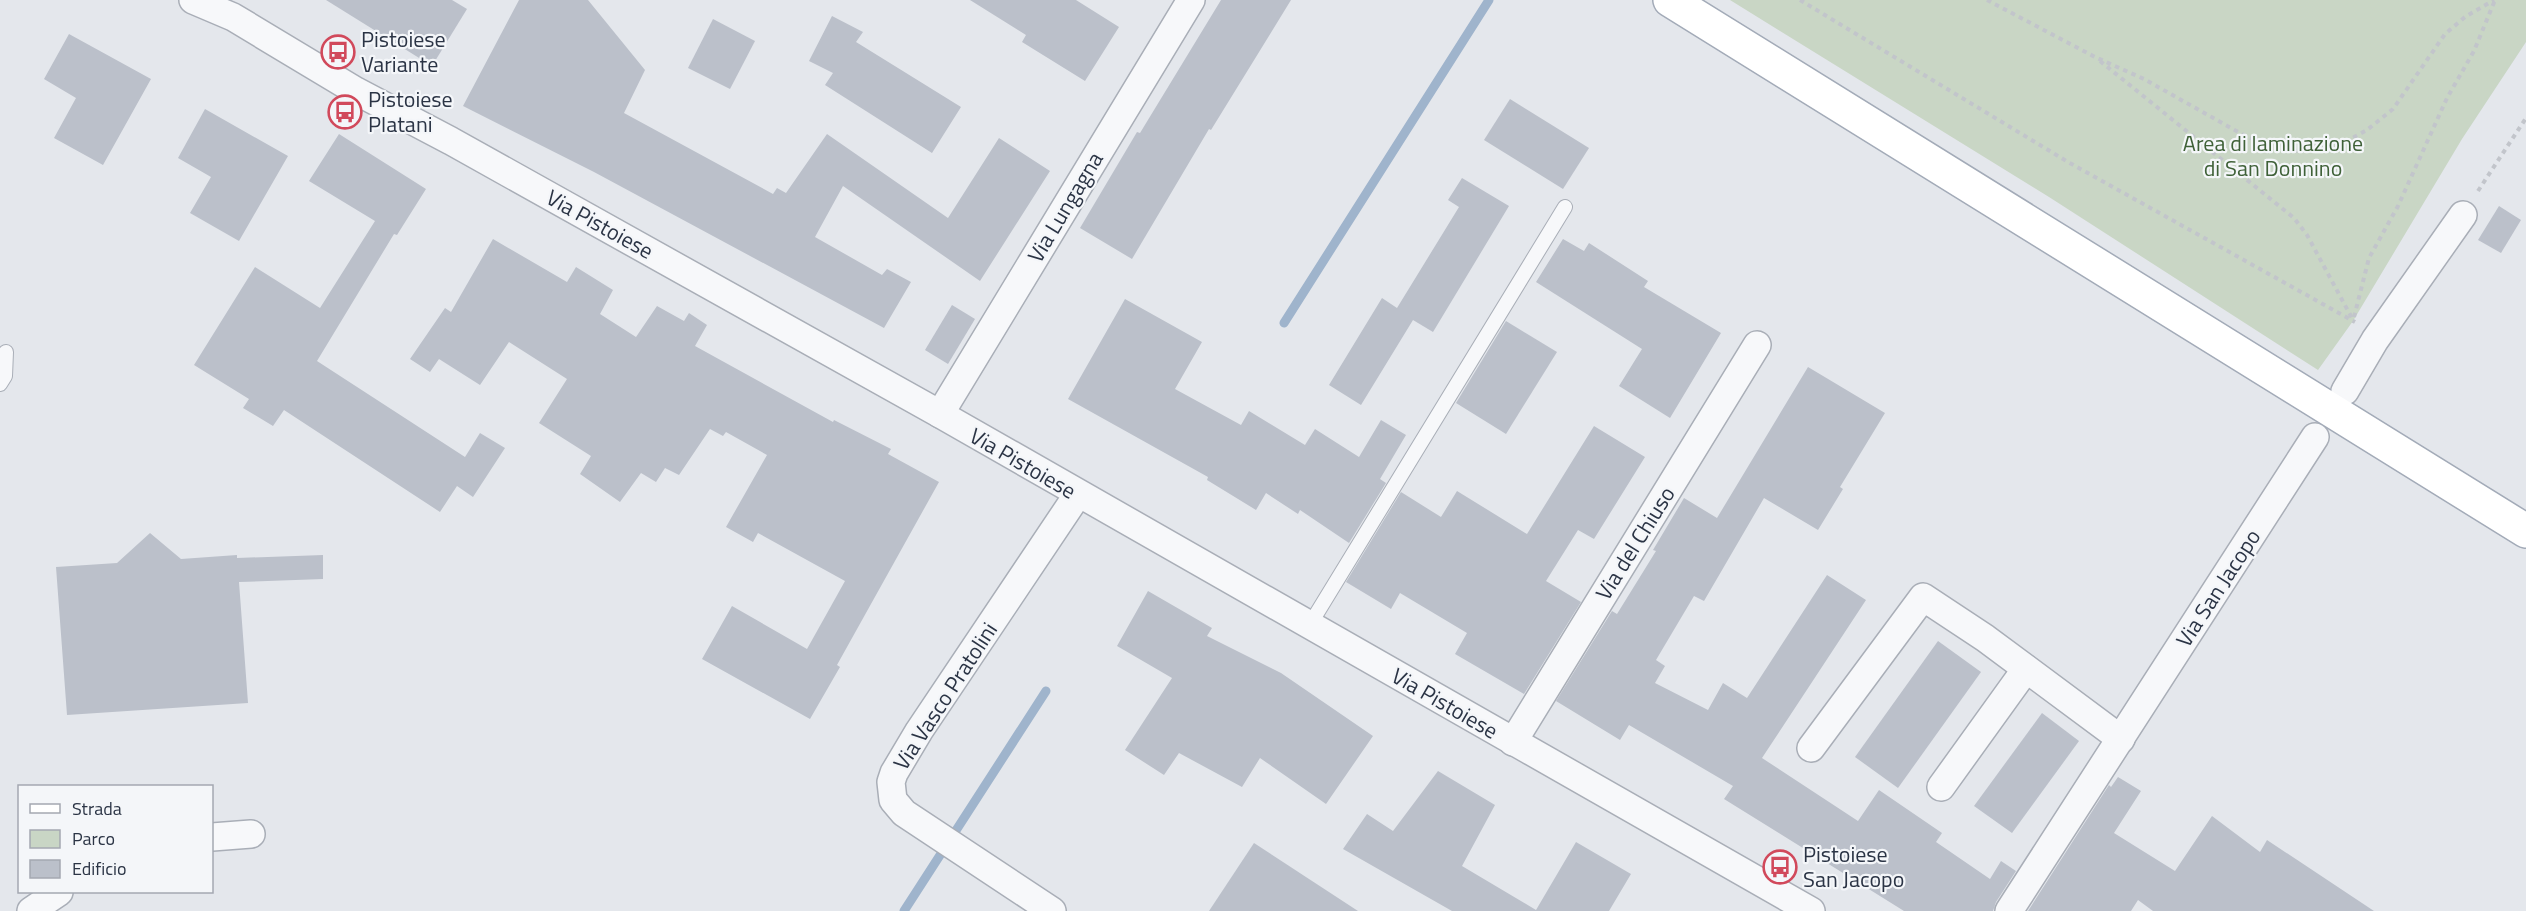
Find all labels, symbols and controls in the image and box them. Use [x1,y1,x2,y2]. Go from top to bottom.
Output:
place label: Pistoiese Variante [361,22,446,81]
bus stop icon: Pistoiese Variante [320,34,356,70]
place label: Pistoiese Platani [368,82,453,141]
bus stop icon: Pistoiese Platani [327,94,363,130]
park label: Area di laminazione di San Donnino [2183,126,2363,185]
street label: Via Lungagna [1019,145,1111,269]
street label: Via Pistoiese [540,180,660,268]
street label: Via Pistoiese [963,419,1083,507]
street label: Via del Chiuso [1587,480,1683,606]
street label: Via San Jacopo [2167,522,2269,654]
street label: Via Vasco Pratolini [884,615,1006,777]
street label: Via Pistoiese [1385,659,1505,747]
legend [18,785,213,893]
text: Strada [72,795,122,822]
text: Parco [72,825,115,852]
place label: Pistoiese San Jacopo [1803,837,1904,896]
bus stop icon: Pistoiese San Jacopo [1762,849,1798,885]
text: Edificio [72,855,126,882]

